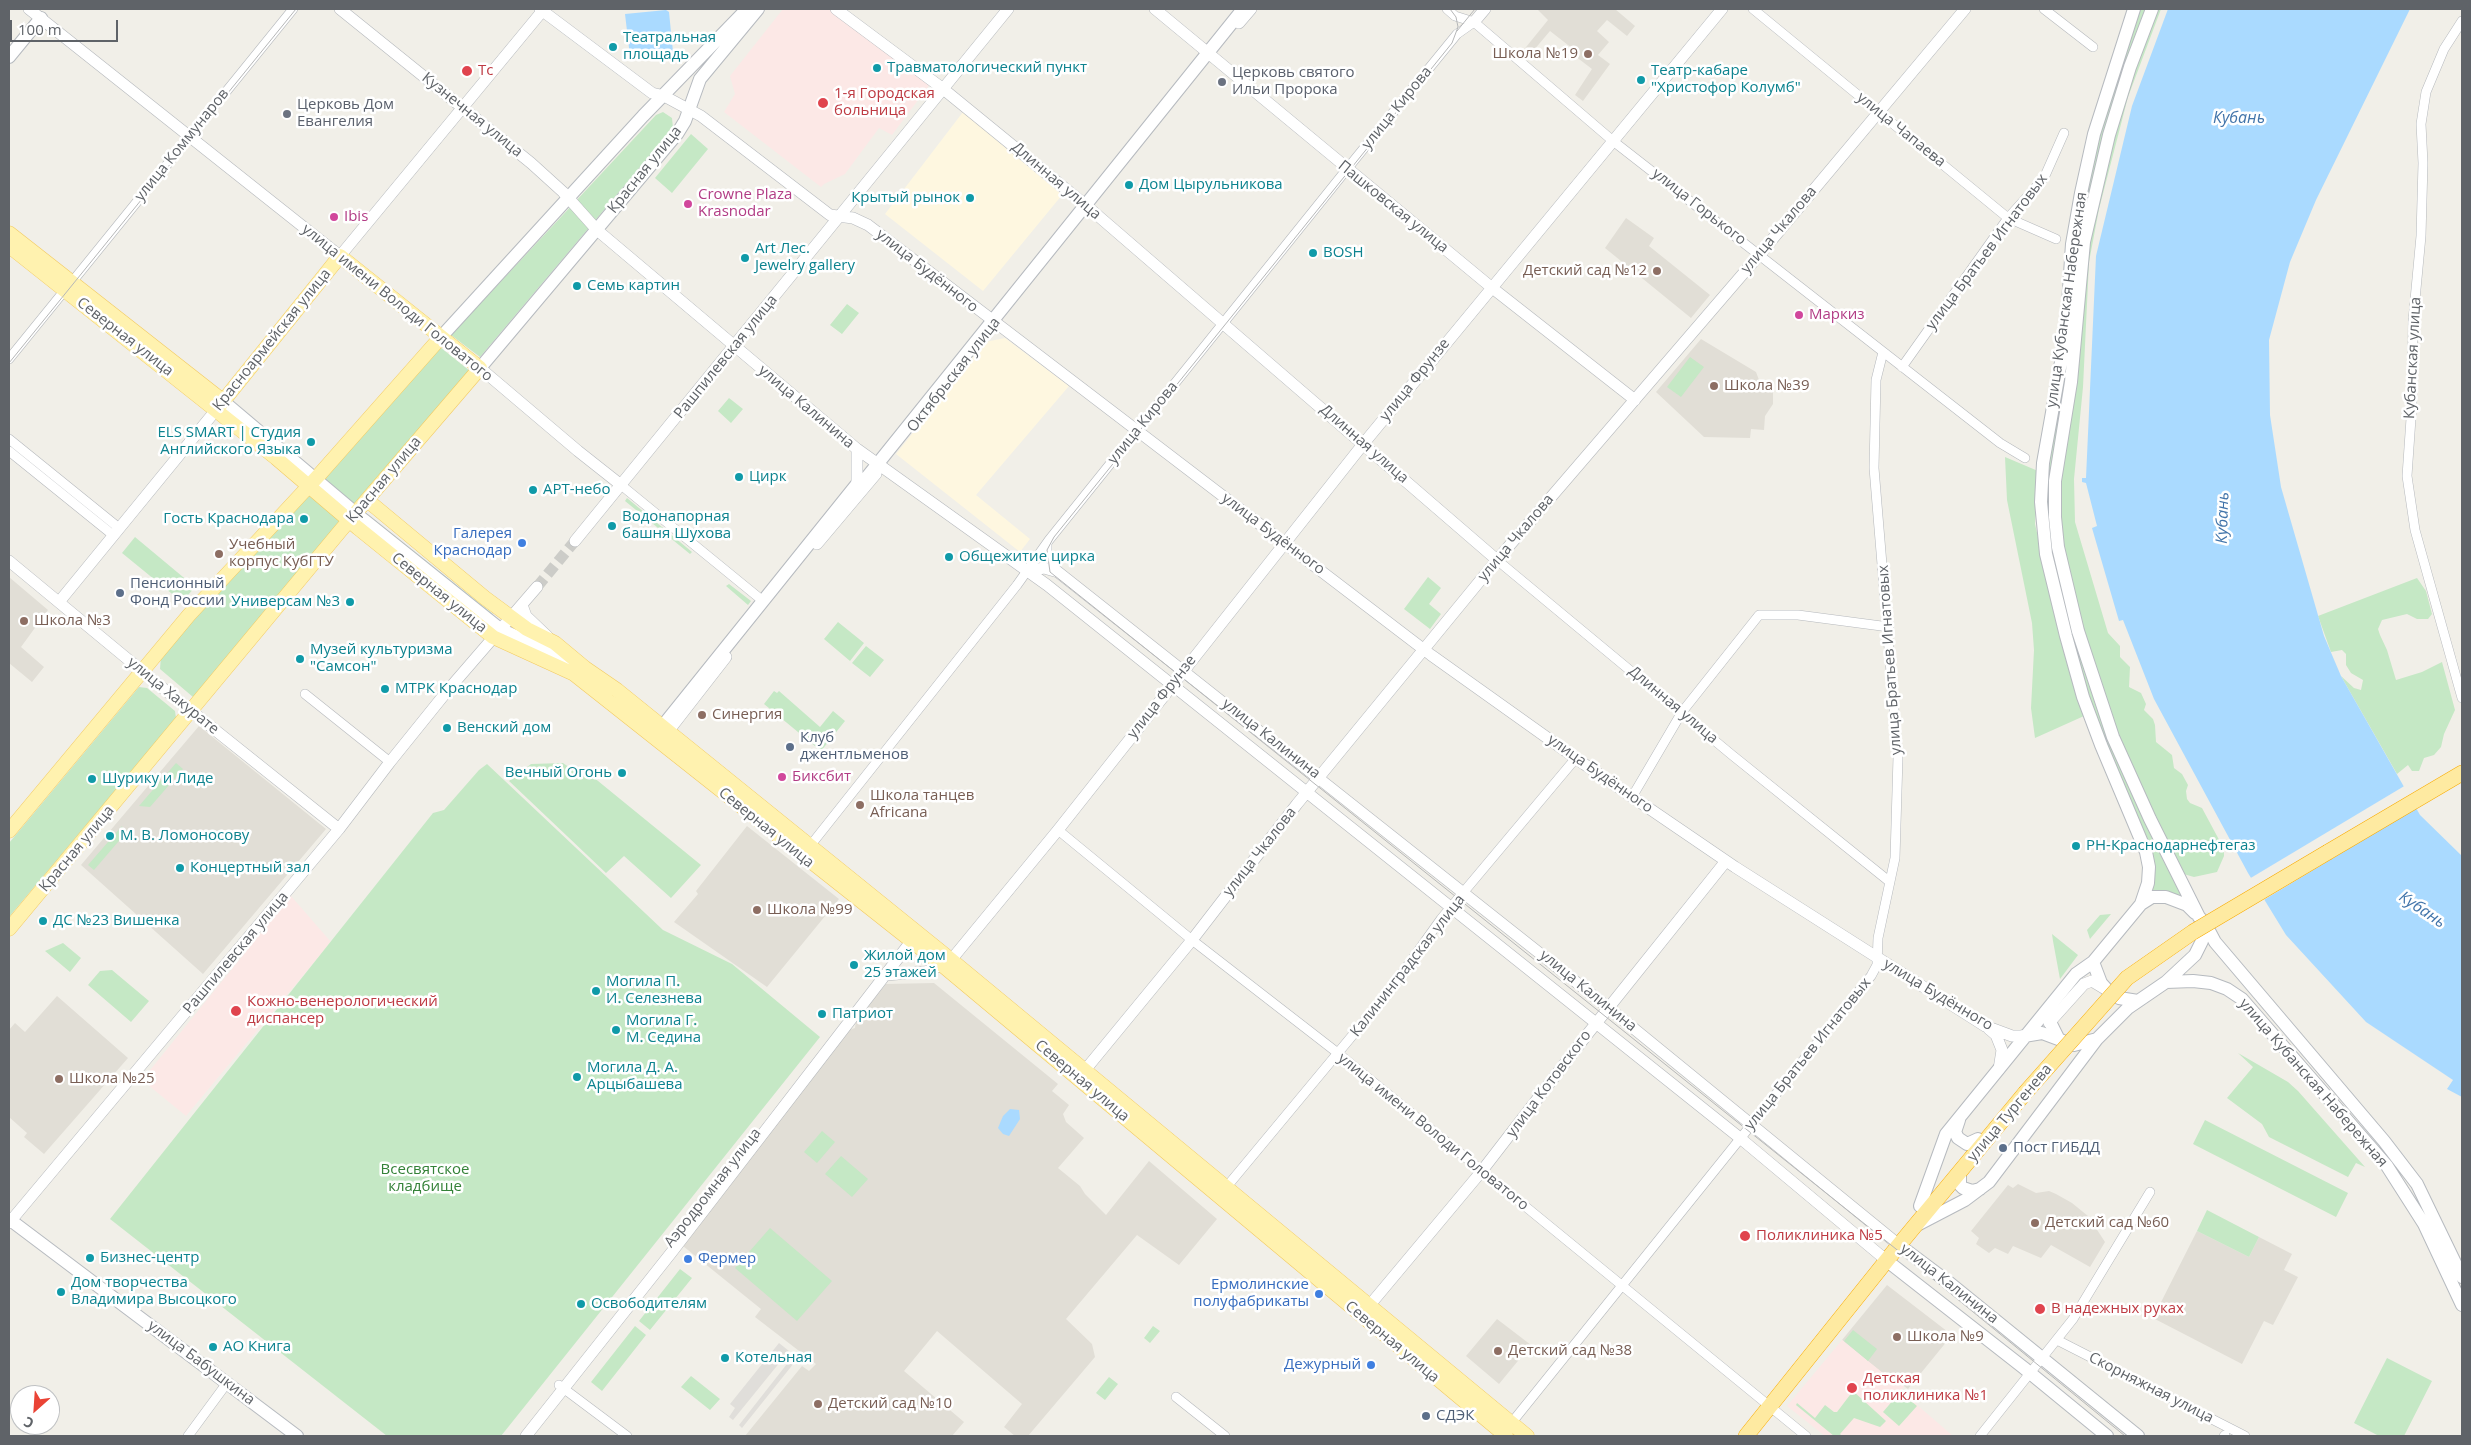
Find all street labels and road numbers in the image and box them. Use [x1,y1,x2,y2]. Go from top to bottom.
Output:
street label: улица Кирова [1358,63,1436,153]
street label: Кузнечная улица [418,69,526,161]
street label: улица Коммунаров [131,85,233,205]
street label: улица Чапаева [1853,89,1949,171]
street label: Красная улица [604,123,686,217]
street label: Длинная улица [1008,138,1104,224]
street label: Пашковская улица [1334,157,1452,257]
street label: улица Горького [1648,165,1750,249]
street label: улица Братьев Игнатовых [1922,170,2052,334]
street label: улица Чкалова [1737,183,1821,277]
street label: улица Кубанская Набережная [2043,191,2091,409]
street label: улица имени Володи Головатого [298,220,496,386]
street label: улица Будённого [872,226,982,316]
street label: Красноармейская улица [209,265,335,415]
street label: Рашпилевская улица [671,291,781,423]
street label: Северная улица [73,294,177,380]
street label: Кубанская улица [2401,296,2425,420]
street label: Октябрьская улица [904,314,1004,436]
street label: улица Фрунзе [1376,335,1454,425]
street label: улица Калинина [754,362,858,452]
street label: улица Кирова [1104,378,1182,468]
street label: Длинная улица [1316,401,1412,487]
street label: Красная улица [343,433,425,527]
street label: улица Будённого [1218,489,1328,579]
street label: улица Чкалова [1474,491,1558,585]
street label: Северная улица [388,549,490,637]
street label: улица Братьев Игнатовых [1874,564,1906,756]
street label: улица Фрунзе [1124,652,1200,742]
street label: улица Хакурате [124,654,222,738]
street label: Длинная улица [1625,662,1721,748]
street label: улица Калинина [1218,695,1324,783]
street label: улица Будённого [1544,731,1656,817]
street label: Северная улица [715,784,817,872]
street label: Красная улица [36,802,118,896]
street label: улица Чкалова [1220,804,1300,900]
street label: Рашпилевская улица [180,888,292,1018]
street label: Калининградская улица [1347,891,1469,1041]
street label: улица Калинина [1536,946,1640,1036]
street label: улица Будённого [1880,955,1996,1035]
street label: улица Братьев Игнатовых [1741,974,1875,1134]
street label: улица Кубанская Набережная [2235,995,2391,1171]
street label: улица Котовского [1503,1027,1595,1141]
street label: Северная улица [1031,1036,1133,1126]
street label: улица имени Володи Головатого [1334,1049,1532,1215]
street label: улица Тургенева [1964,1061,2056,1165]
street label: Аэродромная улица [661,1125,765,1251]
street label: улица Калинина [1896,1240,2002,1328]
street label: Северная улица [1341,1297,1443,1387]
street label: улица Бабушкина [144,1317,258,1409]
street label: Скорняжная улица [2086,1349,2216,1427]

